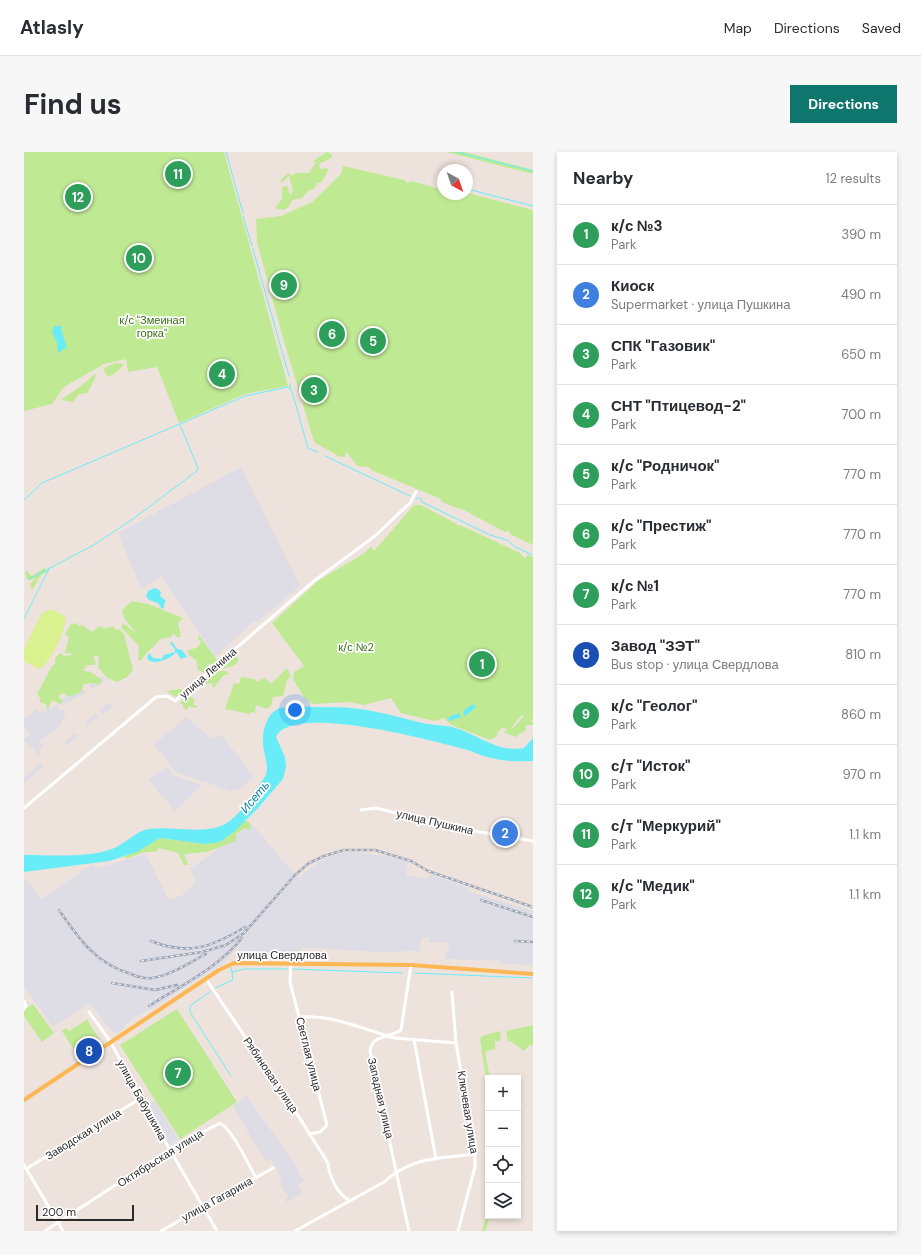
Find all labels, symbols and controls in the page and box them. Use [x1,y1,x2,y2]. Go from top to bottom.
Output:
text: Atlasly [20,15,84,40]
text: Map [724,19,752,37]
text: Directions [774,19,840,37]
text: Saved [862,19,901,37]
button: Directions [790,85,897,123]
text: Find us [24,86,122,123]
pin: 11 [165,159,191,189]
north arrow [437,164,473,200]
text: Nearby [573,167,633,189]
text: 12 results [826,170,881,187]
pin: 12 [65,182,91,212]
text: к/с №3 [611,216,663,236]
text: 1 [584,226,588,243]
text: 390 m [842,226,881,243]
text: Park [611,236,637,253]
pin: 10 [126,243,152,273]
pin: 9 [271,270,297,300]
text: Киоск [611,276,654,296]
text: 2 [582,286,590,303]
text: 490 m [841,286,881,303]
text: Supermarket · улица Пушкина [611,296,790,313]
park label: к/с "Змеиная горка" [119,313,185,340]
pin: 6 [319,319,345,349]
pin: 5 [360,326,386,356]
text: СПК "Газовик" [611,336,715,356]
text: 3 [582,346,590,363]
text: 650 m [841,346,881,363]
text: Park [611,356,637,373]
pin: 4 [209,359,235,389]
pin: 3 [301,375,327,405]
text: СНТ "Птицевод-2" [611,396,746,416]
text: 4 [582,406,590,423]
text: 700 m [841,406,881,423]
text: Park [611,416,637,433]
text: к/с "Родничок" [611,456,720,476]
text: 5 [582,466,590,483]
text: 770 m [843,466,881,483]
text: Park [611,476,637,493]
text: к/с "Престиж" [611,516,711,536]
text: 6 [582,526,590,543]
text: 770 m [843,526,881,543]
text: Park [611,536,637,553]
text: к/с №1 [611,576,659,596]
text: 7 [583,586,589,603]
text: 770 m [843,586,881,603]
text: Park [611,596,637,613]
text: Завод "ЗЭТ" [611,636,700,656]
park label: к/с №2 [338,640,374,654]
street label: улица Ленина [177,644,240,702]
text: 8 [582,646,590,663]
text: 810 m [845,646,881,663]
pin: 1 [469,649,495,679]
text: Bus stop · улица Свердлова [611,656,779,673]
text: к/с "Геолог" [611,696,697,716]
your location [285,700,305,720]
text: 9 [582,706,590,723]
text: 860 m [841,706,881,723]
text: Park [611,716,637,733]
text: с/т "Исток" [611,756,691,776]
text: 10 [579,766,593,783]
text: 970 m [842,766,881,783]
text: Park [611,776,637,793]
water label: Исеть [237,778,273,816]
street label: улица Пушкина [395,806,476,838]
text: с/т "Меркурий" [611,816,721,836]
pin: 2 [492,818,518,848]
text: 11 [581,826,591,843]
text: 1.1 km [849,826,881,843]
text: Park [611,836,637,853]
text: к/с "Медик" [611,876,695,896]
text: 12 [580,886,592,903]
text: 1.1 km [849,886,881,903]
text: Park [611,896,637,913]
street label: улица Свердлова [237,948,328,962]
street label: Светлая улица [293,1015,325,1093]
street label: Рябиновая улица [240,1034,302,1116]
pin: 8 [76,1036,102,1066]
street label: Западная улица [365,1056,397,1141]
street label: улица Бабушкина [114,1057,170,1144]
pin: 7 [165,1058,191,1088]
street label: Ключевая улица [455,1070,482,1155]
map controls [485,1075,521,1219]
button: + [485,1075,521,1111]
street label: Заводская улица [43,1105,124,1163]
button: − [485,1111,521,1147]
street label: Октябрьская улица [115,1126,206,1190]
button: locate [485,1147,521,1183]
street label: улица Гагарина [179,1173,256,1224]
button: layers [485,1183,521,1219]
scale bar [36,1203,134,1222]
text: 200 m [42,1205,76,1219]

